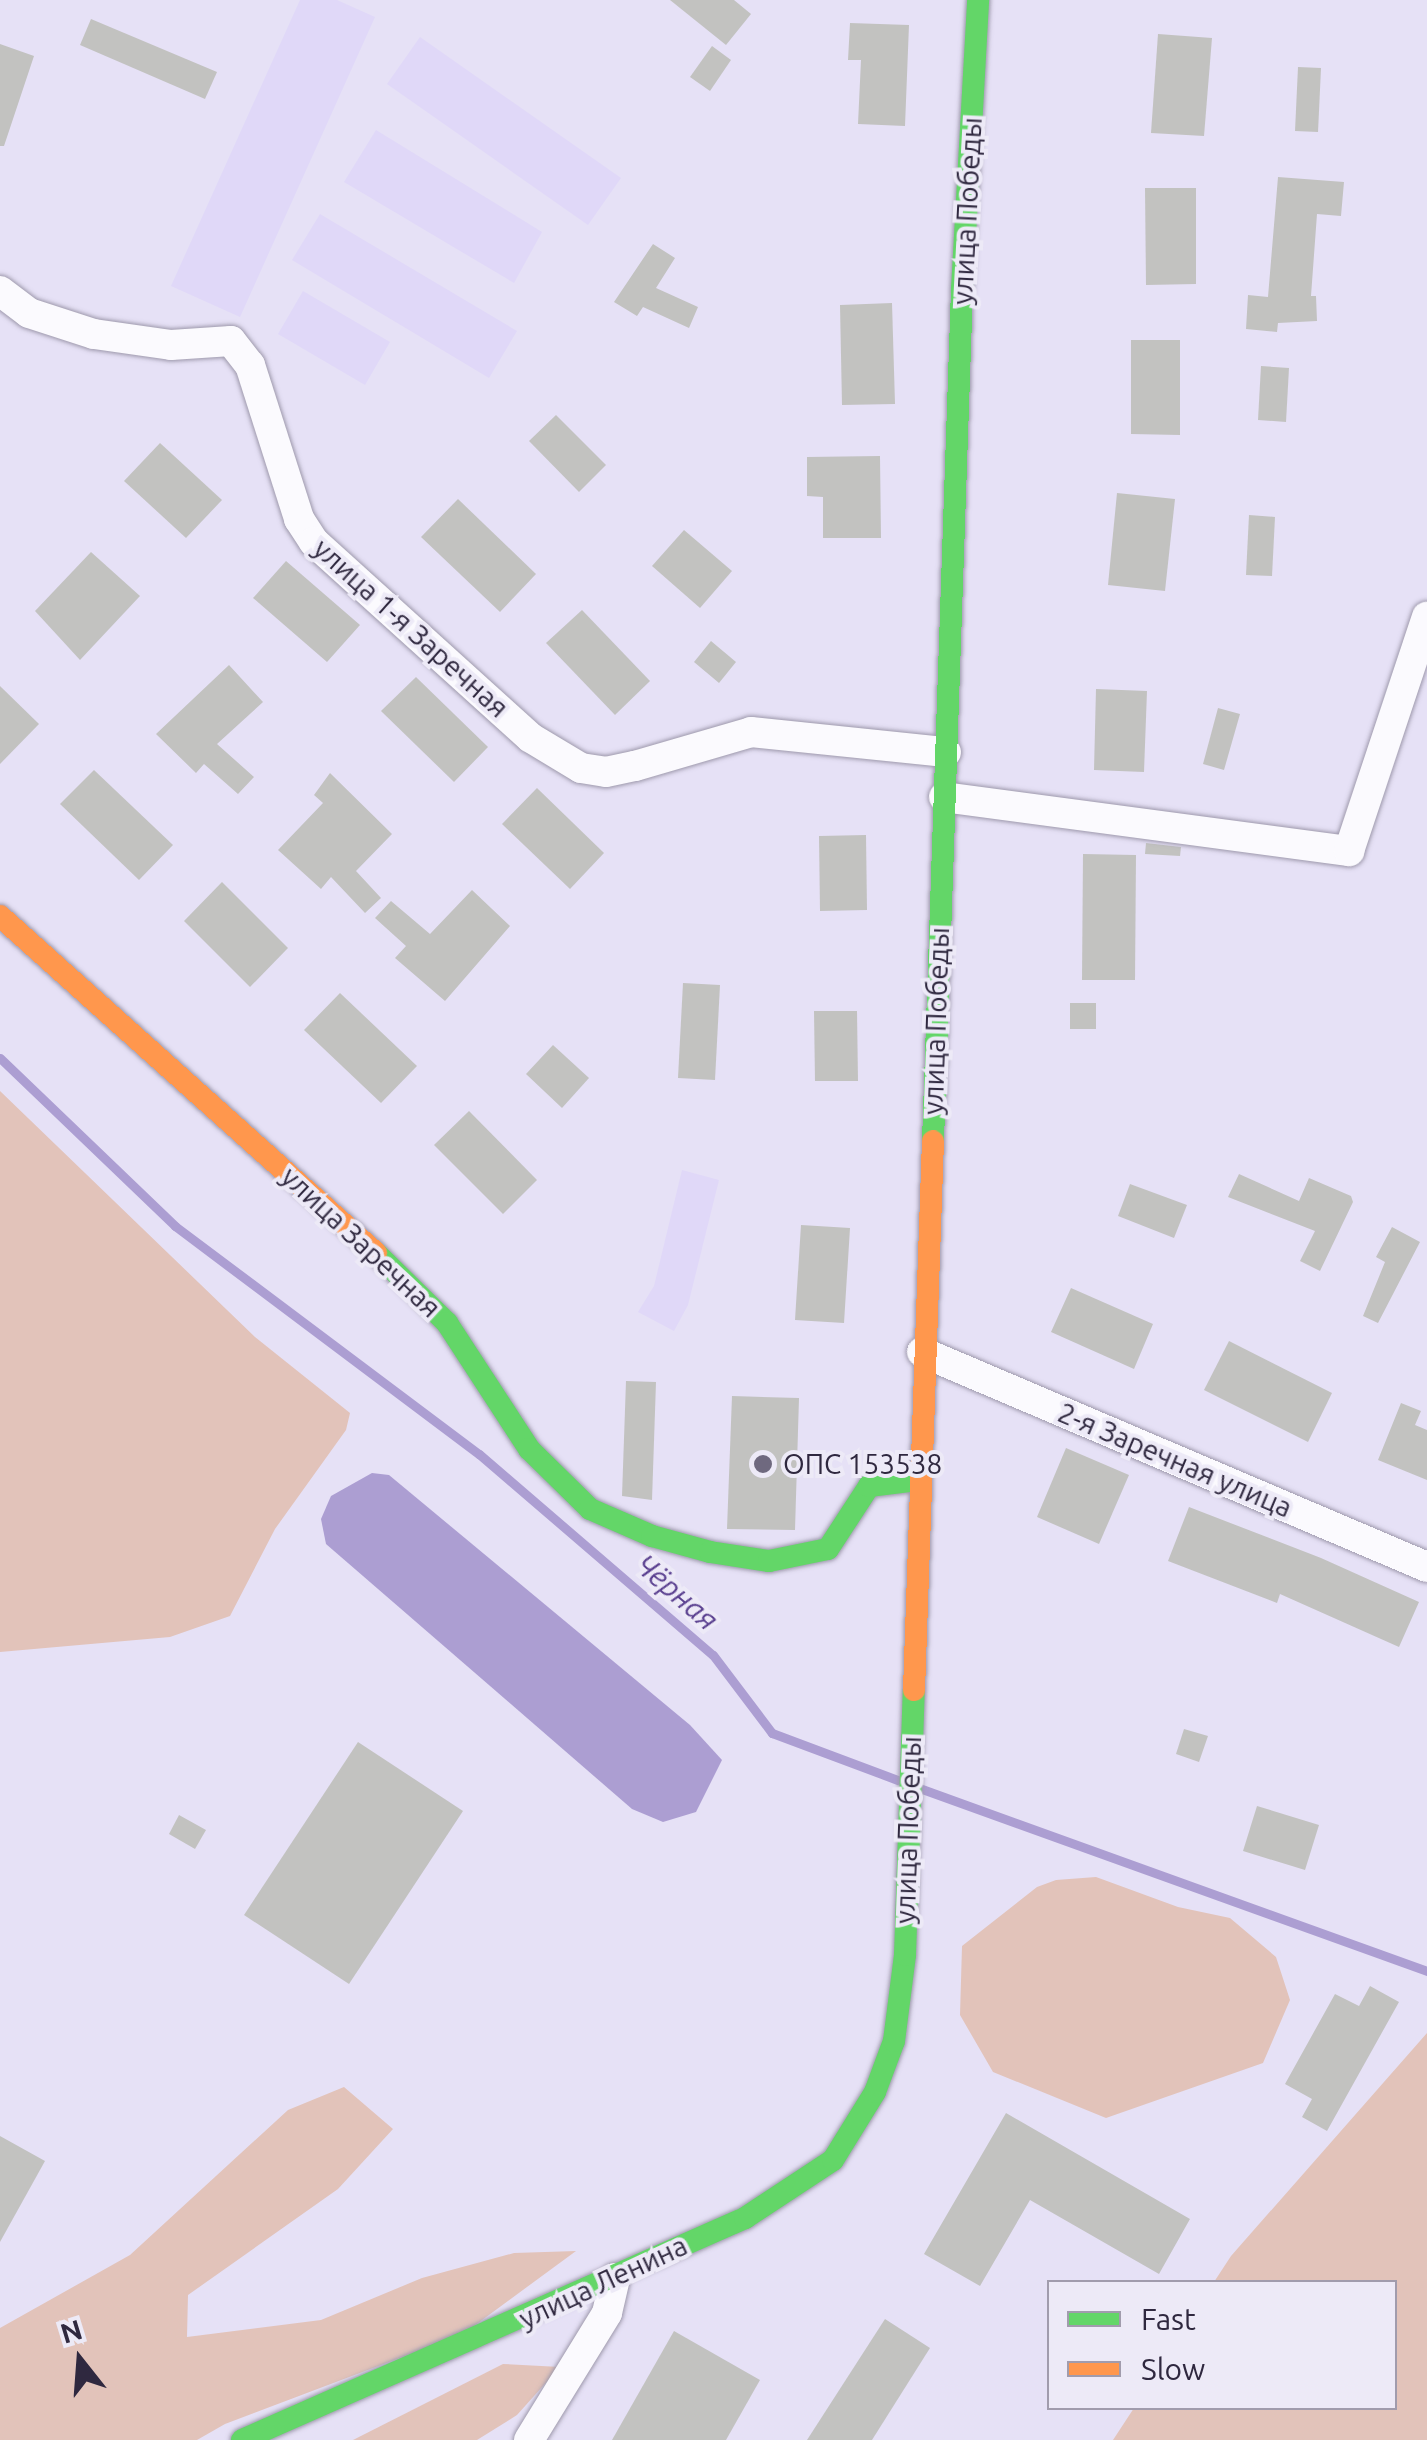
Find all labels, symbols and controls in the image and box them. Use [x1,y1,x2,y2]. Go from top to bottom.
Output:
street label: улица Победы [945,116,989,306]
street label: улица 1-я Заречная [307,532,515,724]
street label: улица Победы [916,927,956,1115]
street label: улица Заречная [274,1160,448,1324]
street label: 2-я Заречная улица [1053,1396,1297,1524]
place label: ОПС 153538 [783,1447,942,1481]
marker: ОПС 153538 [752,1453,774,1475]
water label: Чёрная [629,1547,725,1637]
street label: улица Победы [888,1736,928,1924]
street label: улица Ленина [514,2228,692,2336]
legend [1047,2280,1397,2410]
text: Fast [1141,2302,1196,2336]
north arrow [30,2310,130,2410]
text: N [57,2313,86,2349]
text: Slow [1141,2352,1205,2386]

